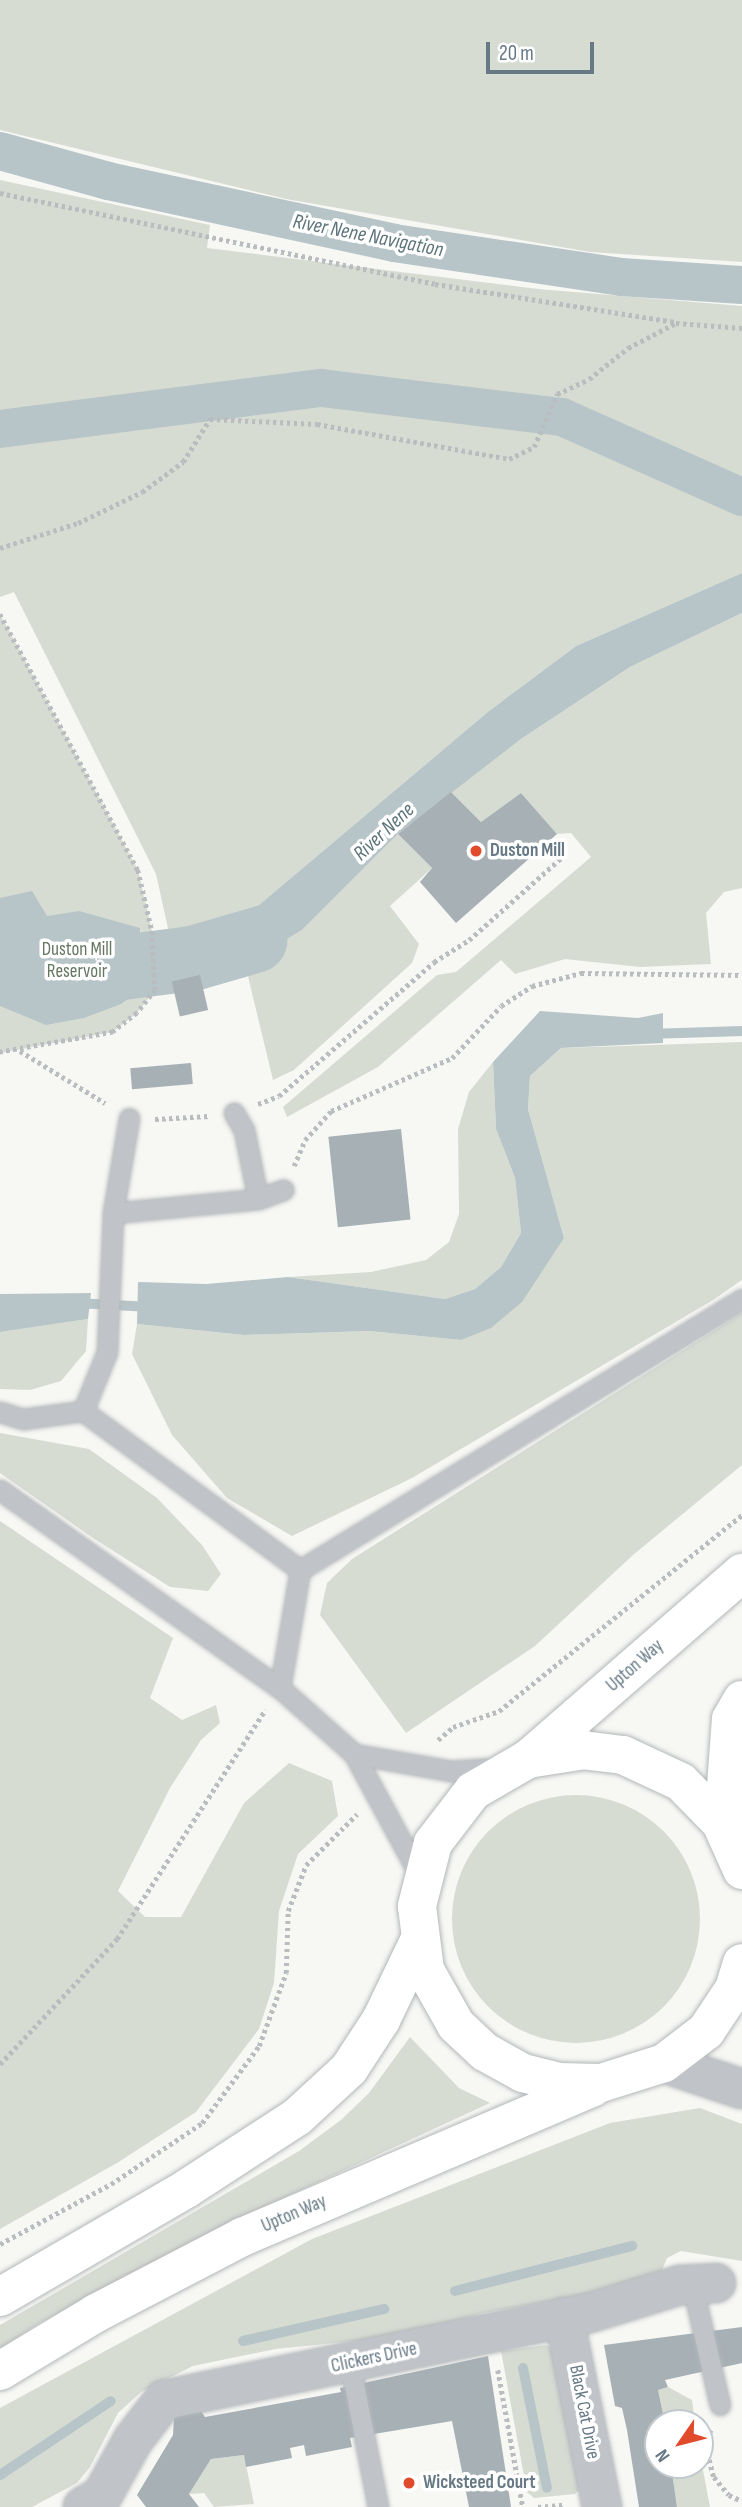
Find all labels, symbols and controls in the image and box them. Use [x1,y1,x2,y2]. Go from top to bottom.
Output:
scale bar [490,28,598,72]
text: 20 m [499,41,534,66]
water label: River Nene Navigation [291,209,445,263]
water label: River Nene [348,798,420,866]
place label: Duston Mill [490,840,565,862]
marker: Duston Mill [468,843,484,859]
park label: Duston Mill Reservoir [42,939,112,983]
street label: Upton Way [602,1635,668,1697]
street label: Upton Way [258,2190,330,2238]
street label: Clickers Drive [329,2338,419,2378]
street label: Black Cat Drive [564,2363,604,2461]
north arrow [644,2409,714,2479]
text: N [651,2444,675,2466]
place label: Wicksteed Court [423,2472,535,2494]
marker: Wicksteed Court [401,2475,417,2491]

